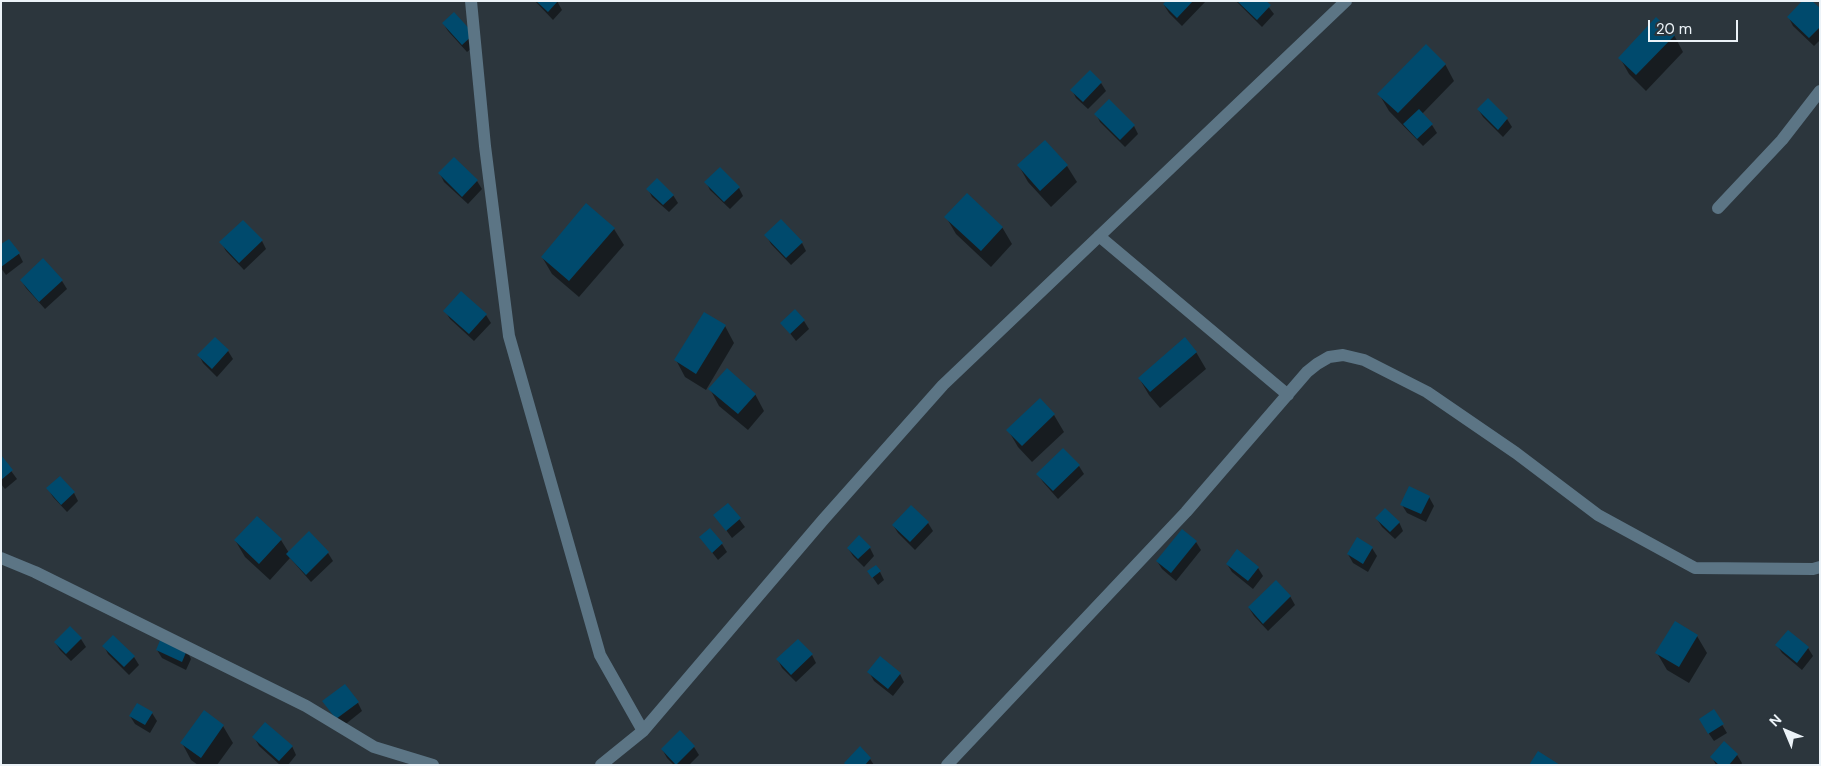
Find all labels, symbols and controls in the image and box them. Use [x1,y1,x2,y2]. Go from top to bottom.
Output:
scale bar [1651,10,1741,42]
text: 20 m [1656,19,1692,39]
north arrow [1761,706,1811,756]
text: N [1765,710,1785,730]

